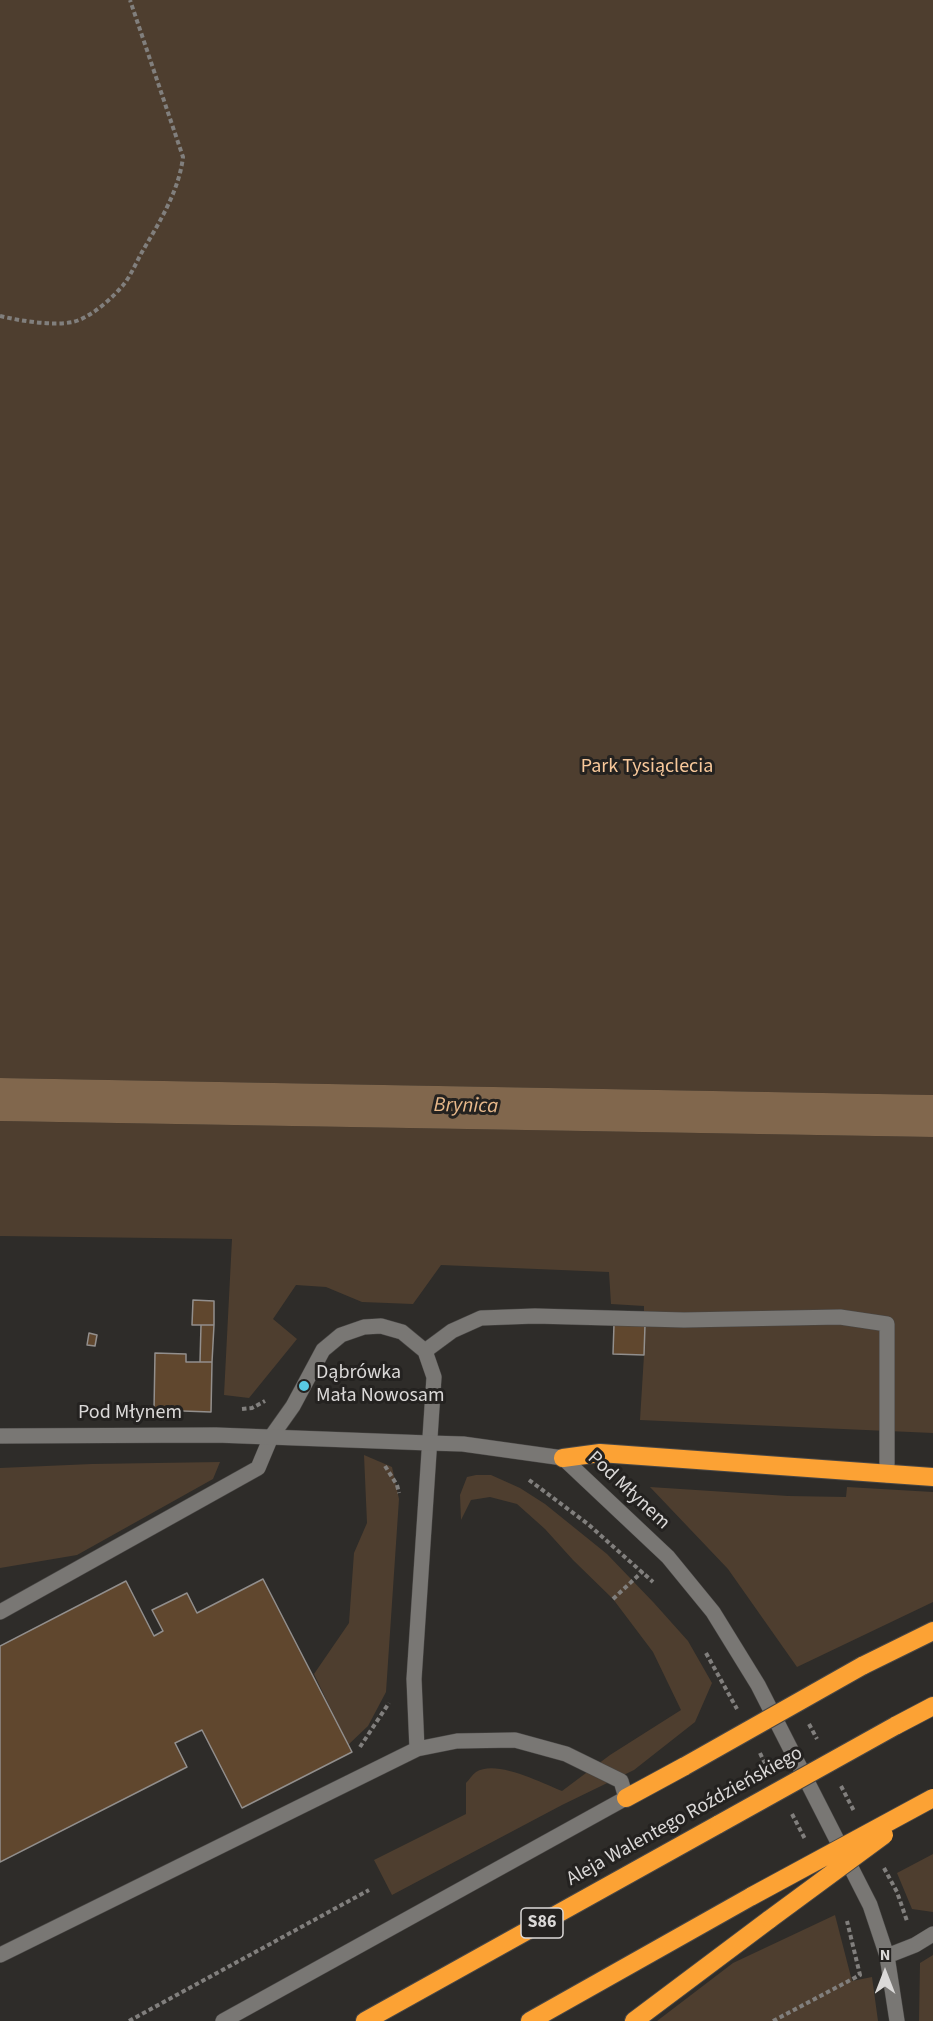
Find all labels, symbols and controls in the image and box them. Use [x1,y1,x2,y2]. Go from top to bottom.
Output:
park label: Park Tysiąclecia [581,756,713,780]
water label: Brynica [433,1094,499,1120]
place label: Dąbrówka Mała Nowosam [316,1362,445,1409]
marker: Dąbrówka Mała Nowosam [297,1379,311,1393]
street label: Pod Młynem [78,1402,182,1426]
street label: Pod Młynem [582,1447,674,1535]
street label: Aleja Walentego Roździeńskiego [563,1742,807,1892]
road number: S86 [521,1908,563,1938]
north arrow [855,1943,915,2003]
text: N [880,1944,890,1966]

